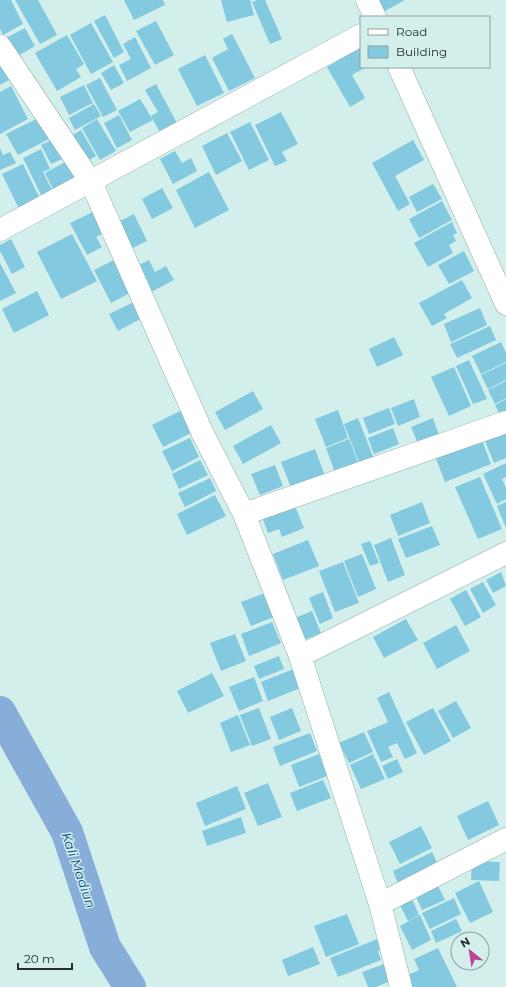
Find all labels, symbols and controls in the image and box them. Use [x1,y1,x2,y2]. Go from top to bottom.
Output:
legend [360,16,490,68]
text: Road [396,24,427,39]
text: Building [396,44,447,59]
water label: Kali Madiun [59,830,99,910]
north arrow [450,931,490,971]
text: N [458,934,472,951]
scale bar [18,945,72,971]
text: 20 m [24,951,55,966]

